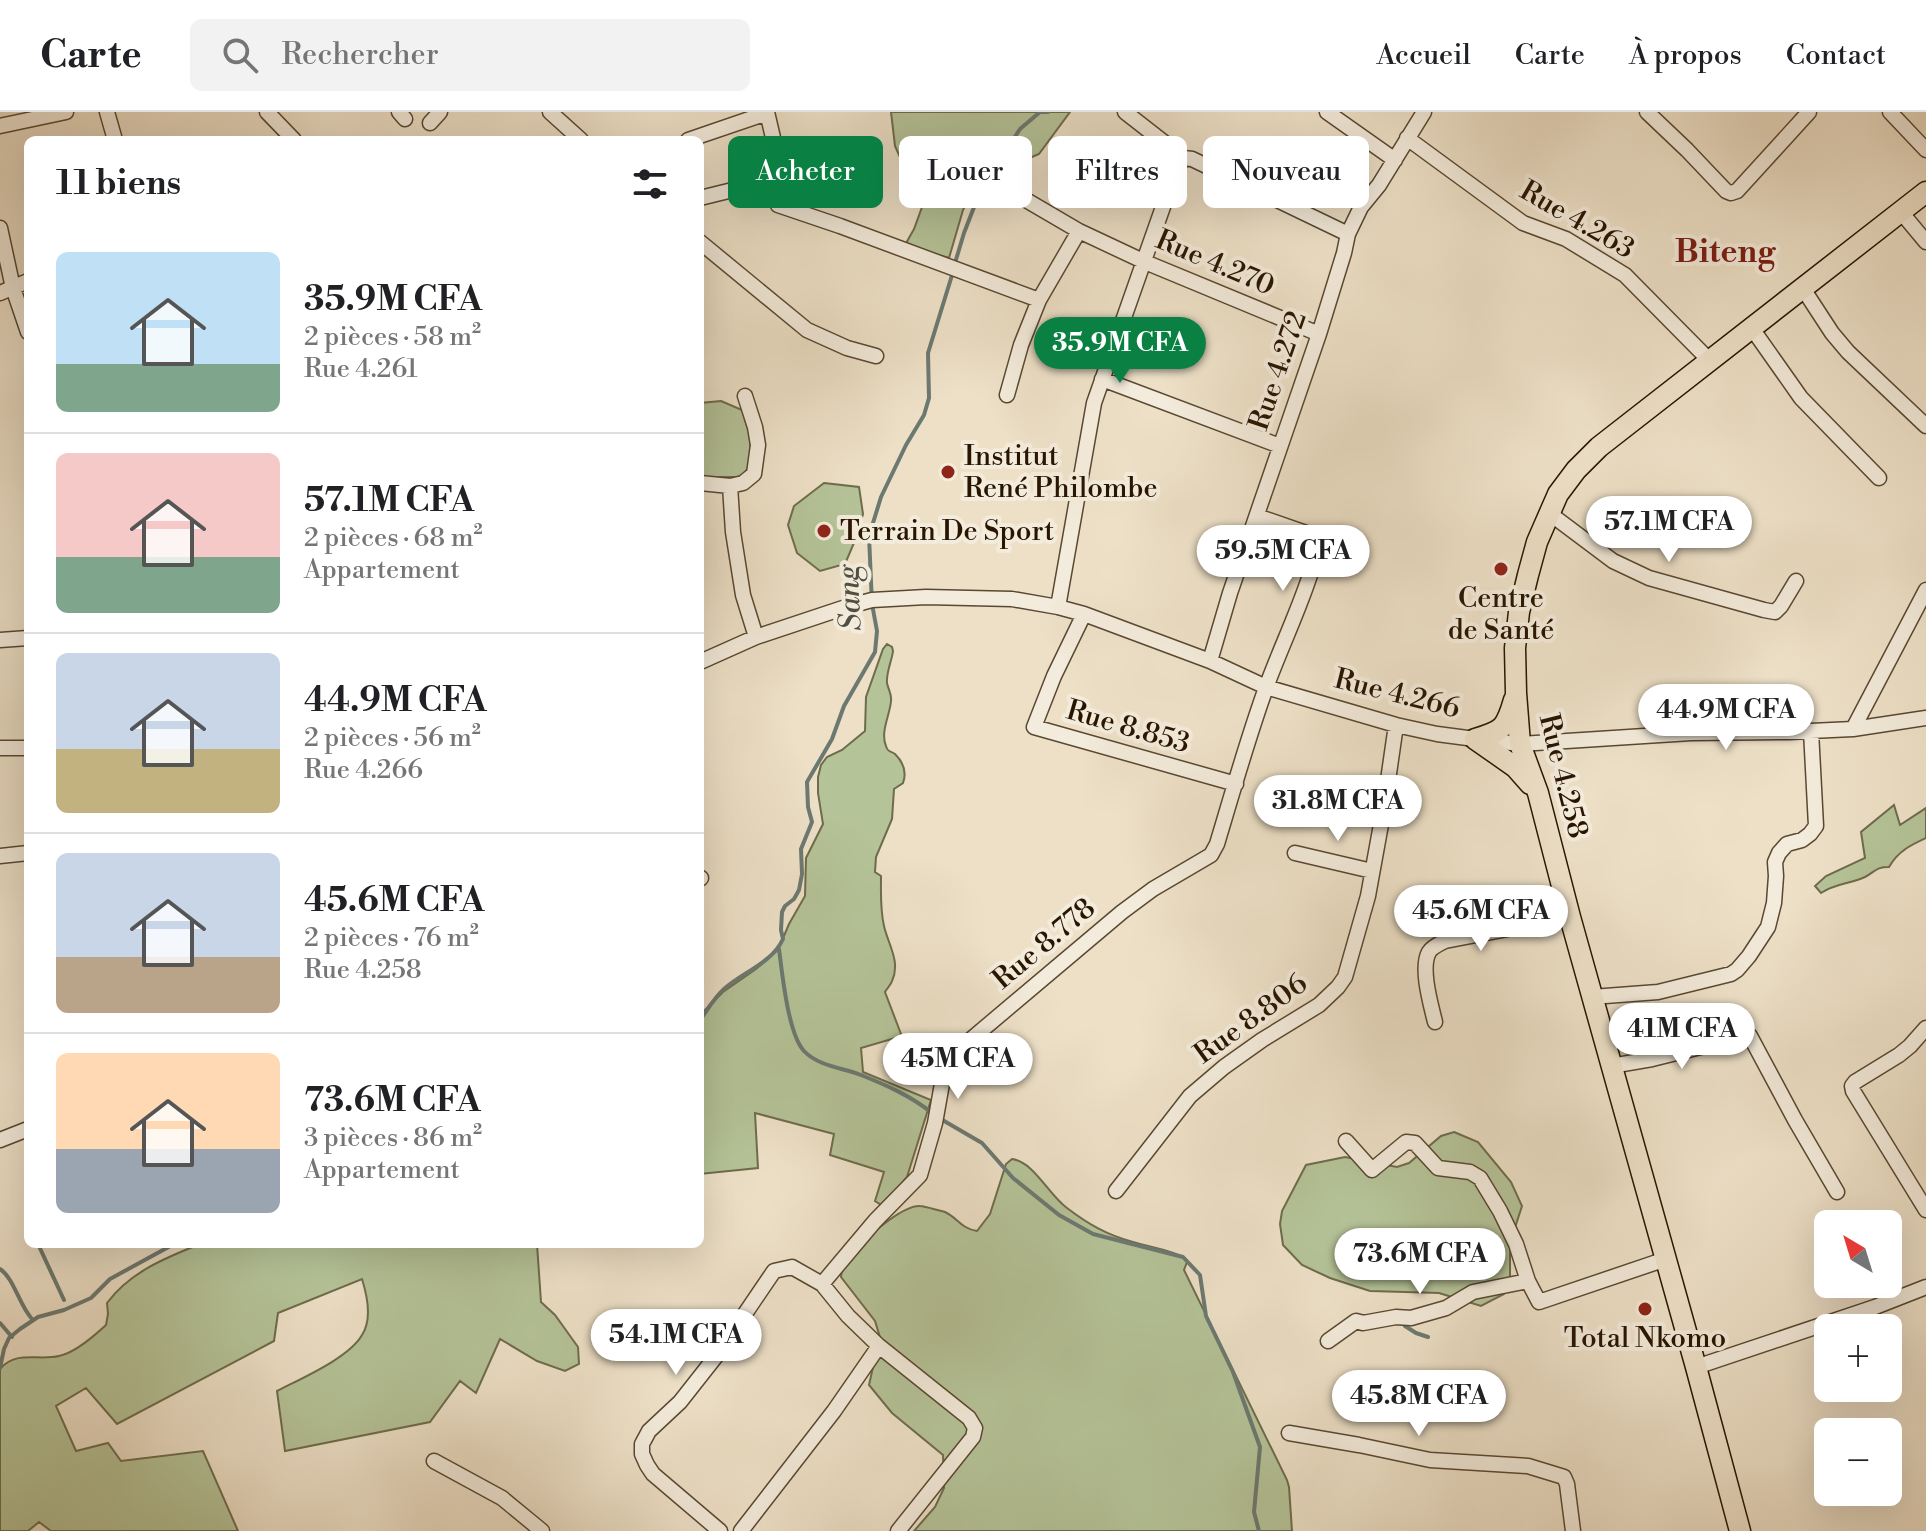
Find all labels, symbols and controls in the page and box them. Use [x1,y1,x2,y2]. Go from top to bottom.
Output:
search box [190,19,750,91]
text: Carte [40,32,142,79]
icon: search [218,33,262,77]
text: Rechercher [282,36,439,74]
text: Accueil [1376,38,1471,73]
text: Carte [1515,38,1585,73]
text: À propos [1629,38,1742,73]
text: Contact [1786,38,1886,73]
chip: Acheter [728,136,883,208]
chip: Louer [899,136,1032,208]
chip: Filtres [1048,136,1187,208]
chip: Nouveau [1203,136,1369,208]
icon: filters [628,162,672,206]
text: 11 biens [56,163,181,205]
street label: Rue 4.263 [1513,173,1641,267]
street label: Rue 4.270 [1150,222,1280,304]
district label: Biteng [1675,232,1776,272]
text: 35.9M CFA [304,279,482,321]
icon: home [120,284,216,380]
street label: Rue 4.272 [1241,307,1315,435]
pin: 35.9M CFA [1028,317,1212,385]
text: 2 pièces · 58 m² [304,321,481,353]
text: 35.9M CFA [1052,327,1188,359]
text: Rue 4.261 [304,353,418,385]
place label: Institut René Philombe [964,439,1158,506]
marker: Institut René Philombe [939,463,957,481]
text: 57.1M CFA [304,480,474,522]
icon: home [120,485,216,581]
pin: 57.1M CFA [1577,496,1761,564]
text: 57.1M CFA [1604,506,1734,538]
place label: Terrain De Sport [840,514,1054,549]
text: 2 pièces · 68 m² [304,522,483,554]
marker: Terrain De Sport [815,522,833,540]
pin: 59.5M CFA [1191,525,1375,593]
text: 59.5M CFA [1215,535,1351,567]
text: Appartement [304,554,460,586]
marker: Centre de Santé [1492,560,1510,578]
water label: Sang [829,562,871,632]
place label: Centre de Santé [1448,581,1554,648]
street label: Rue 4.266 [1331,662,1463,726]
text: 44.9M CFA [304,680,487,722]
pin: 44.9M CFA [1634,684,1818,752]
icon: home [120,685,216,781]
street label: Rue 8.853 [1062,693,1194,761]
text: 44.9M CFA [1656,694,1796,726]
street label: Rue 4.258 [1531,710,1595,842]
text: 2 pièces · 56 m² [304,722,481,754]
text: Rue 4.266 [304,754,423,786]
pin: 31.8M CFA [1246,775,1430,843]
text: 31.8M CFA [1272,785,1404,817]
text: 45.6M CFA [304,880,484,922]
icon: home [120,885,216,981]
pin: 45.6M CFA [1389,885,1573,953]
street label: Rue 8.778 [985,891,1103,997]
text: 45.6M CFA [1412,895,1550,927]
text: 2 pièces · 76 m² [304,922,479,954]
text: Rue 4.258 [304,954,422,986]
street label: Rue 8.806 [1188,966,1314,1072]
pin: 41M CFA [1608,1003,1756,1071]
text: 41M CFA [1627,1013,1737,1045]
pin: 45M CFA [884,1033,1032,1101]
text: 45M CFA [901,1043,1015,1075]
text: 73.6M CFA [304,1080,481,1122]
icon: home [120,1085,216,1181]
text: 3 pièces · 86 m² [304,1122,482,1154]
text: Appartement [304,1154,460,1186]
north arrow [1814,1210,1902,1298]
map controls [1814,1210,1902,1506]
pin: 73.6M CFA [1328,1228,1512,1296]
text: 73.6M CFA [1352,1238,1488,1270]
marker: Total Nkomo [1636,1300,1654,1318]
pin: 54.1M CFA [584,1309,768,1377]
button: + [1814,1314,1902,1402]
text: 54.1M CFA [609,1319,743,1351]
place label: Total Nkomo [1564,1321,1726,1356]
pin: 45.8M CFA [1327,1370,1511,1438]
text: 45.8M CFA [1350,1380,1488,1412]
button: − [1814,1418,1902,1506]

